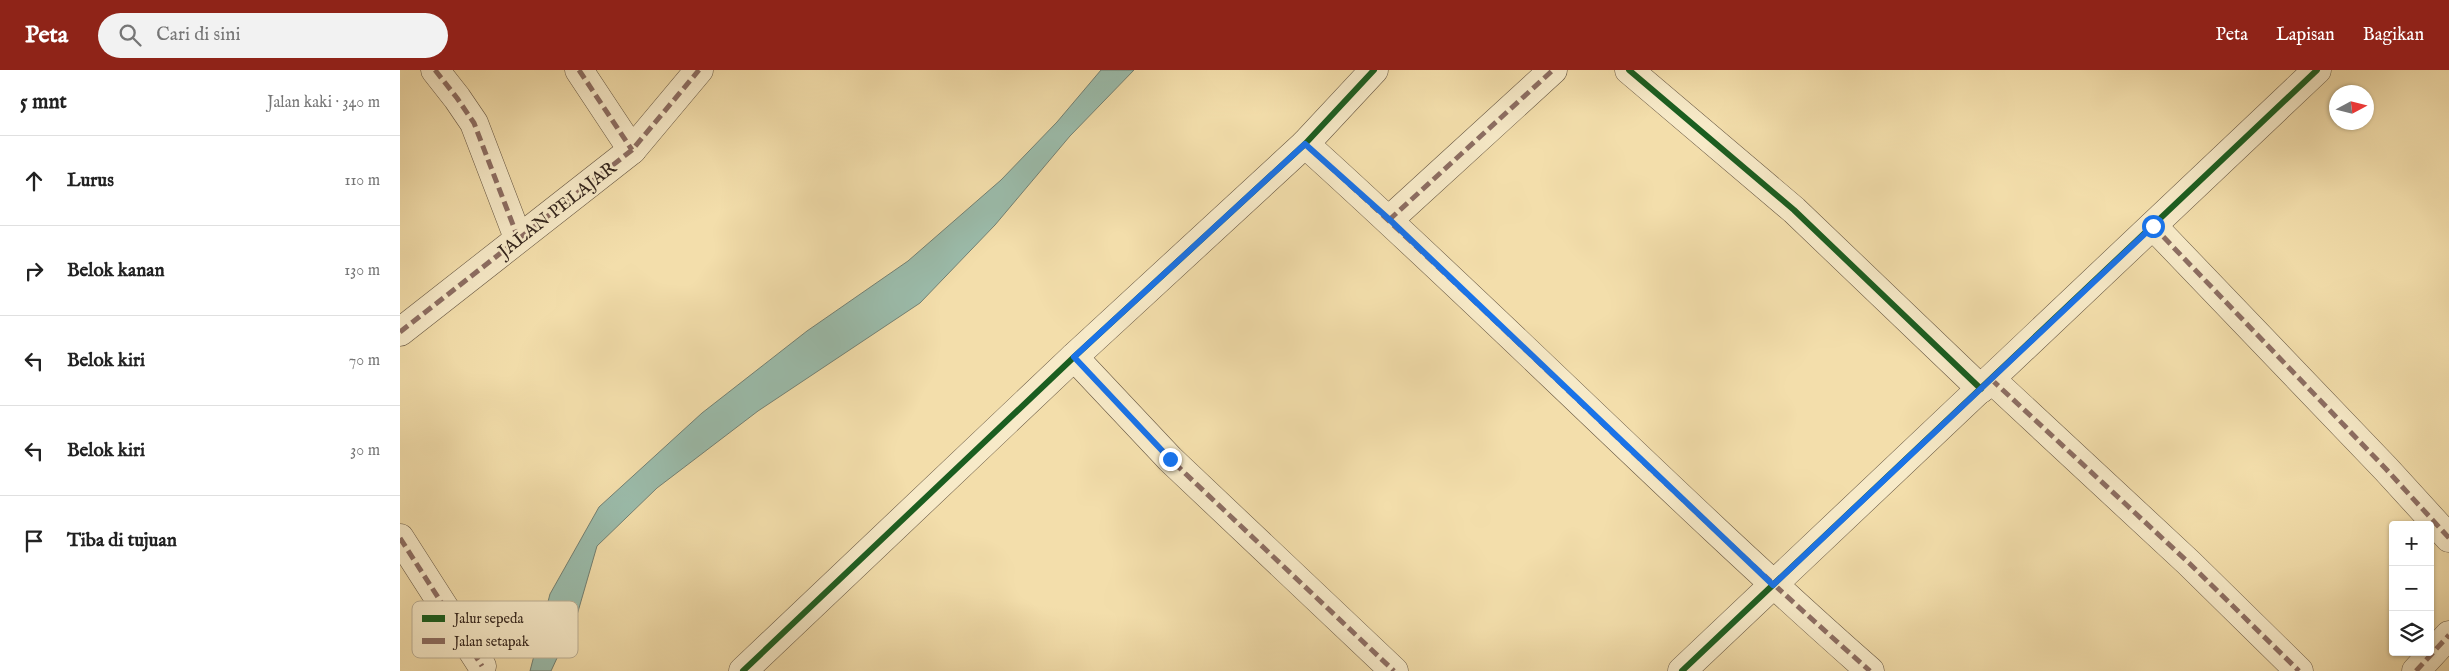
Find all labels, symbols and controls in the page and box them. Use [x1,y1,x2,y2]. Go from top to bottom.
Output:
search box [98,13,448,58]
text: Peta [25,20,68,51]
icon: search [116,21,144,49]
text: Cari di sini [156,23,241,47]
text: Peta [2216,24,2248,47]
text: Lapisan [2276,24,2335,47]
text: Bagikan [2363,24,2424,47]
north arrow [2329,85,2374,130]
text: 5 mnt [20,89,67,116]
text: Jalan kaki · 340 m [267,93,380,113]
street label: JALAN PELAJAR [493,156,623,265]
icon: ahead [20,167,48,195]
text: Lurus [67,169,114,193]
text: 110 m [344,171,380,191]
route start [2142,215,2165,238]
icon: right [20,257,48,285]
text: Belok kanan [67,259,165,283]
text: 130 m [344,261,380,281]
icon: left [20,347,48,375]
text: Belok kiri [67,349,145,373]
text: 70 m [349,351,380,371]
icon: left [20,437,48,465]
text: Belok kiri [67,439,145,463]
text: 30 m [350,441,380,461]
route end [1159,448,1182,471]
map controls [2389,521,2434,656]
button: + [2389,521,2434,566]
icon: arrive [20,527,48,555]
text: Tiba di tujuan [67,529,177,553]
button: − [2389,566,2434,611]
legend [412,601,578,658]
text: Jalur sepeda [452,610,524,628]
button: layers [2389,611,2434,656]
text: Jalan setapak [452,633,530,651]

